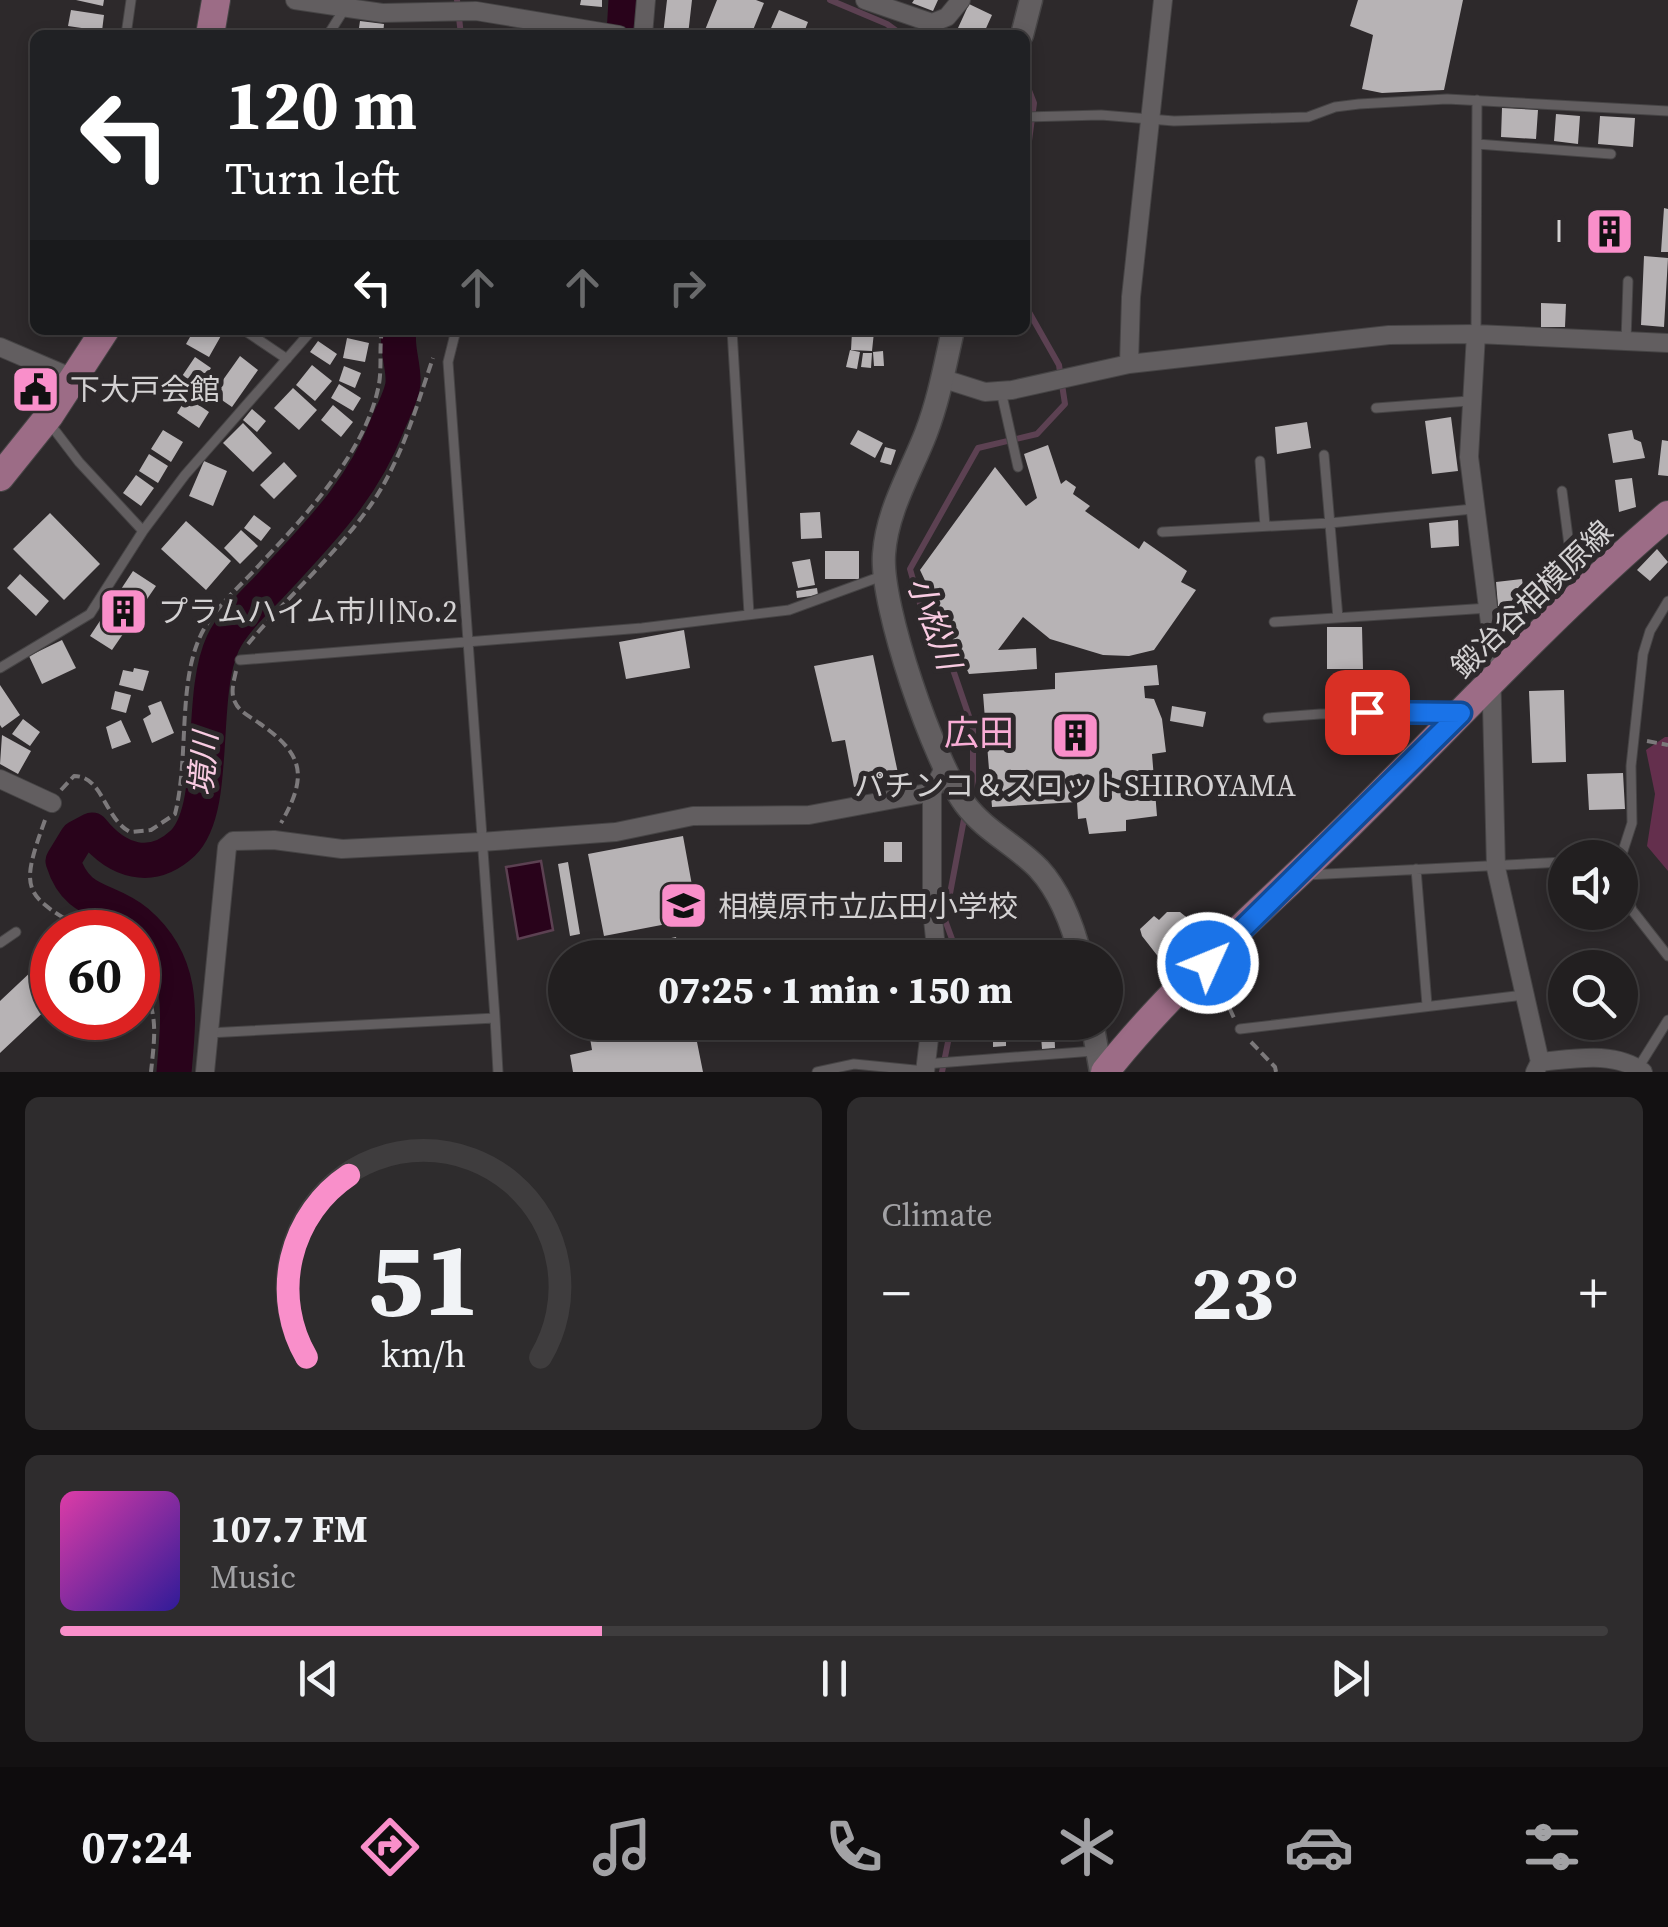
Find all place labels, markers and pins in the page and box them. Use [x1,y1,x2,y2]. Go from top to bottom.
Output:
building icon: Ⅰ [1583,205,1635,257]
place label: Ⅰ [1544,211,1574,252]
public building icon: 下大戸会館 [9,363,61,415]
place label: 下大戸会館 [70,369,220,410]
building icon: プラムハイム市川No.2 [97,585,149,637]
place label: プラムハイム市川No.2 [158,591,457,632]
pin [1325,670,1410,755]
building icon: パチンコ＆スロットSHIROYAMA [1049,710,1101,762]
place label: パチンコ＆スロットSHIROYAMA [854,765,1296,806]
school or university icon: 相模原市立広田小学校 [657,880,709,932]
place label: 相模原市立広田小学校 [718,886,1018,927]

